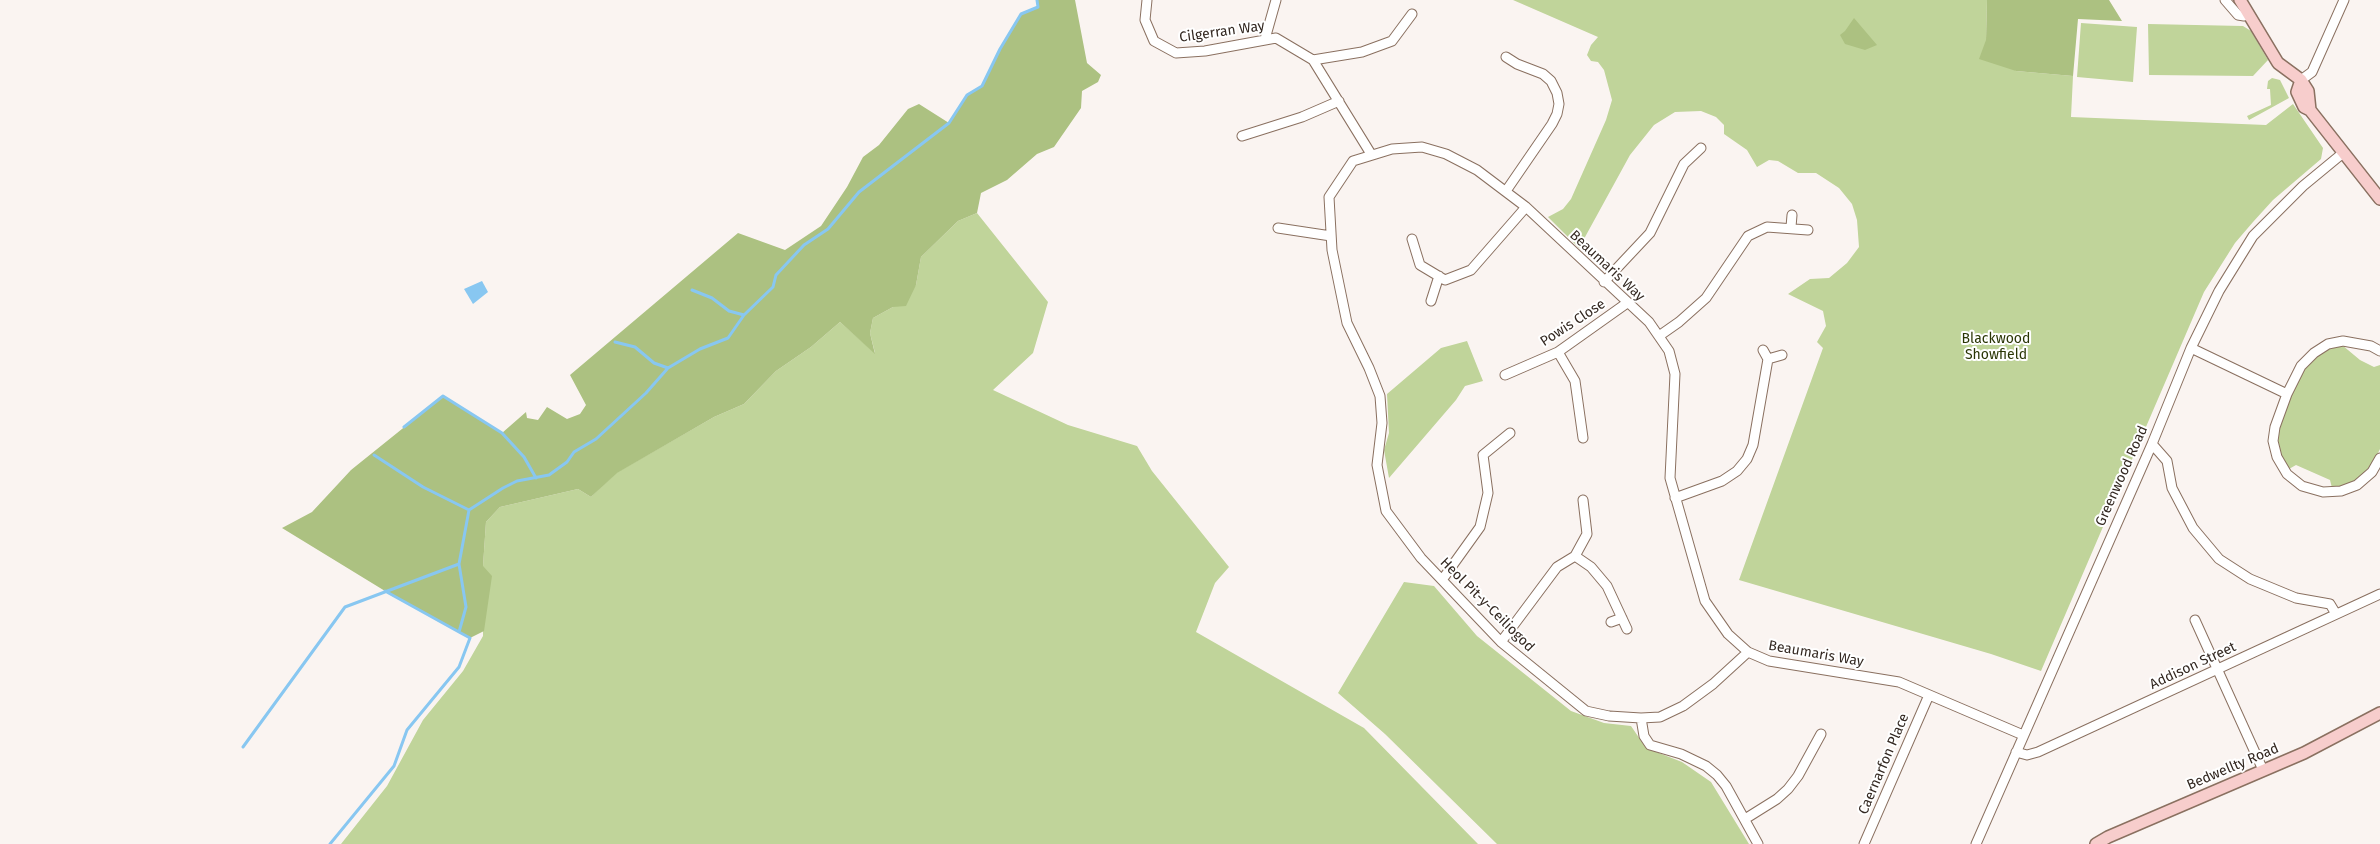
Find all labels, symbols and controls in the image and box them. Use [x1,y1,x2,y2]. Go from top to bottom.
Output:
street label: Cilgerran Way [1178,18,1266,46]
street label: Beaumaris Way [1566,227,1648,305]
street label: Powis Close [1537,296,1609,350]
park label: Blackwood Showfield [1962,331,2030,364]
street label: Greenwood Road [2092,423,2152,529]
street label: Heol Pit-y-Ceiliogod [1436,554,1538,656]
street label: Beaumaris Way [1767,637,1865,671]
street label: Addison Street [2147,639,2239,693]
street label: Caernarfon Place [1855,711,1913,817]
street label: Bedwellty Road [2184,740,2282,794]

